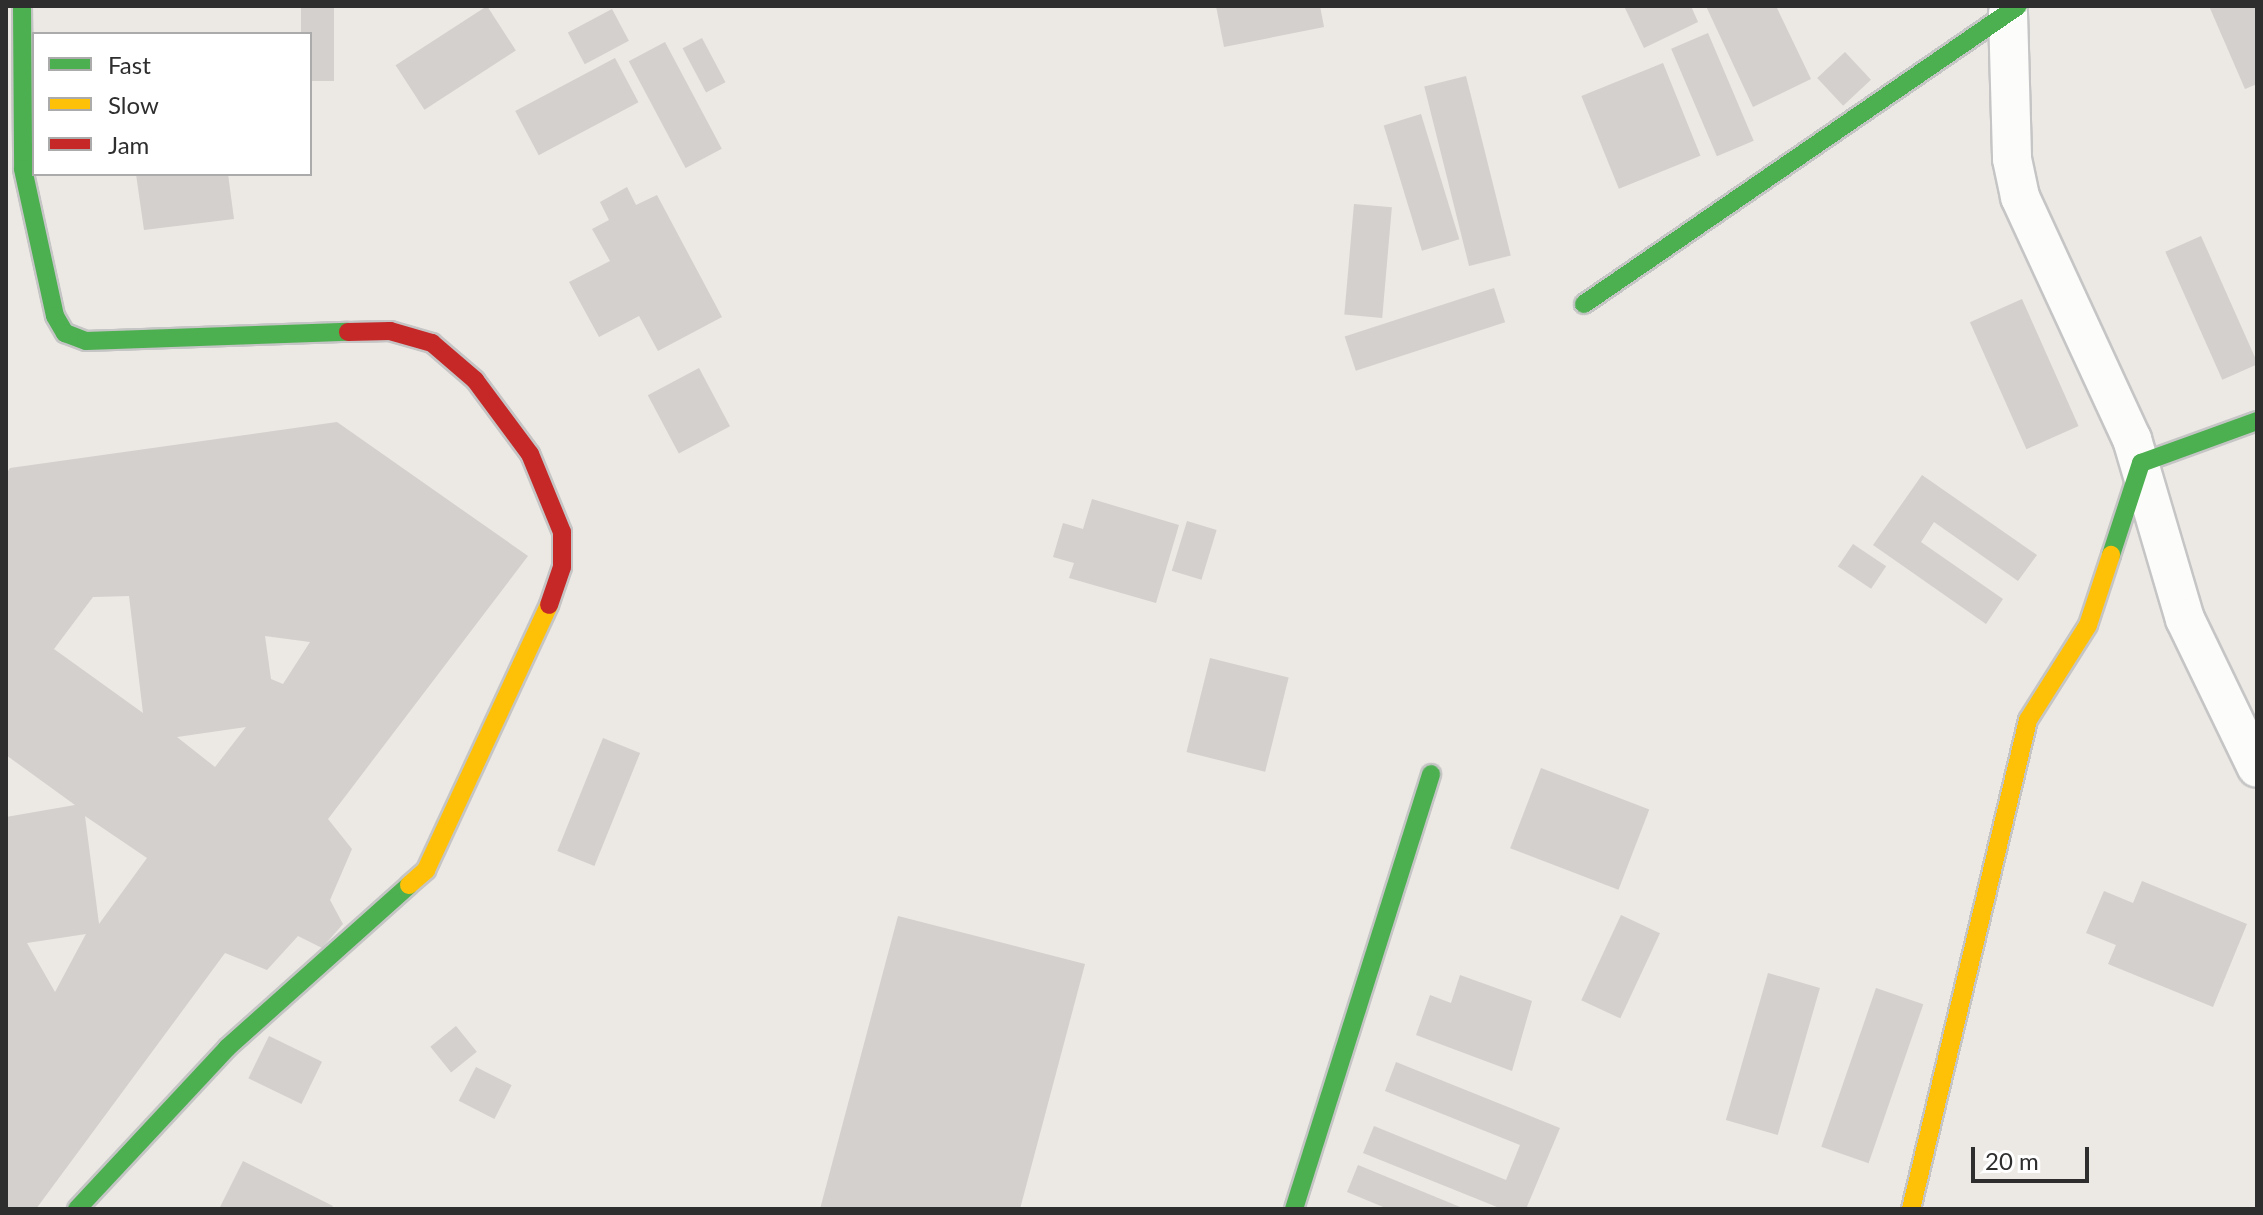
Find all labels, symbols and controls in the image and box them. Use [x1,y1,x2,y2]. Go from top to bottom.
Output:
legend [32,32,312,176]
text: Fast [108,50,151,79]
text: Slow [108,90,159,119]
text: Jam [108,130,149,159]
scale bar [1975,1131,2093,1181]
text: 20 m [1985,1146,2039,1175]

